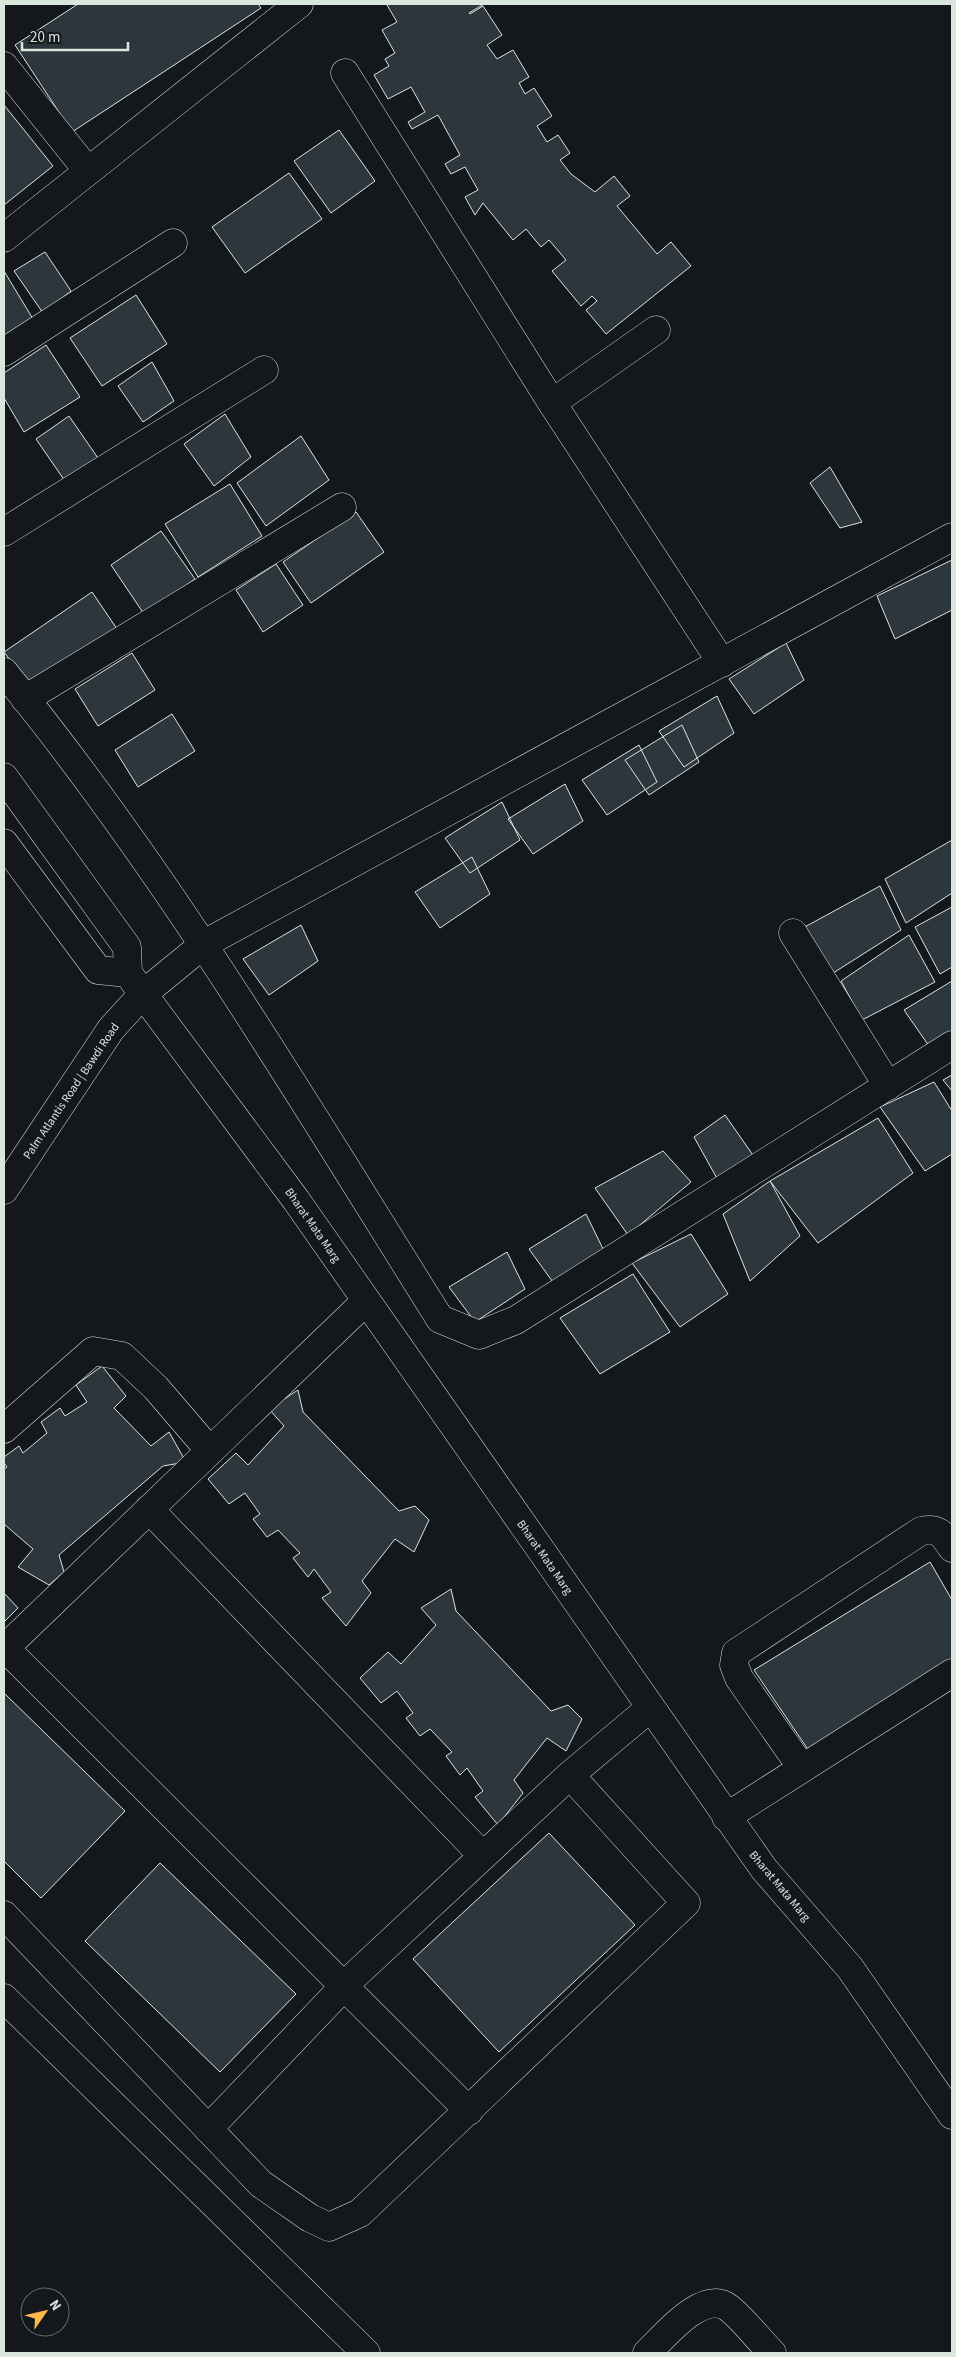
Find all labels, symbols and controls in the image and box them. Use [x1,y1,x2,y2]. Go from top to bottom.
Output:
scale bar [22,20,129,52]
text: 20 m [30,27,60,48]
street label: Palm Atlantis Road | Bawdi Road [19,1020,124,1163]
street label: Bharat Mata Marg [281,1185,345,1266]
street label: Bharat Mata Marg [513,1517,577,1598]
street label: Bharat Mata Marg [745,1847,814,1925]
north arrow [20,2287,70,2337]
text: N [44,2296,66,2315]

